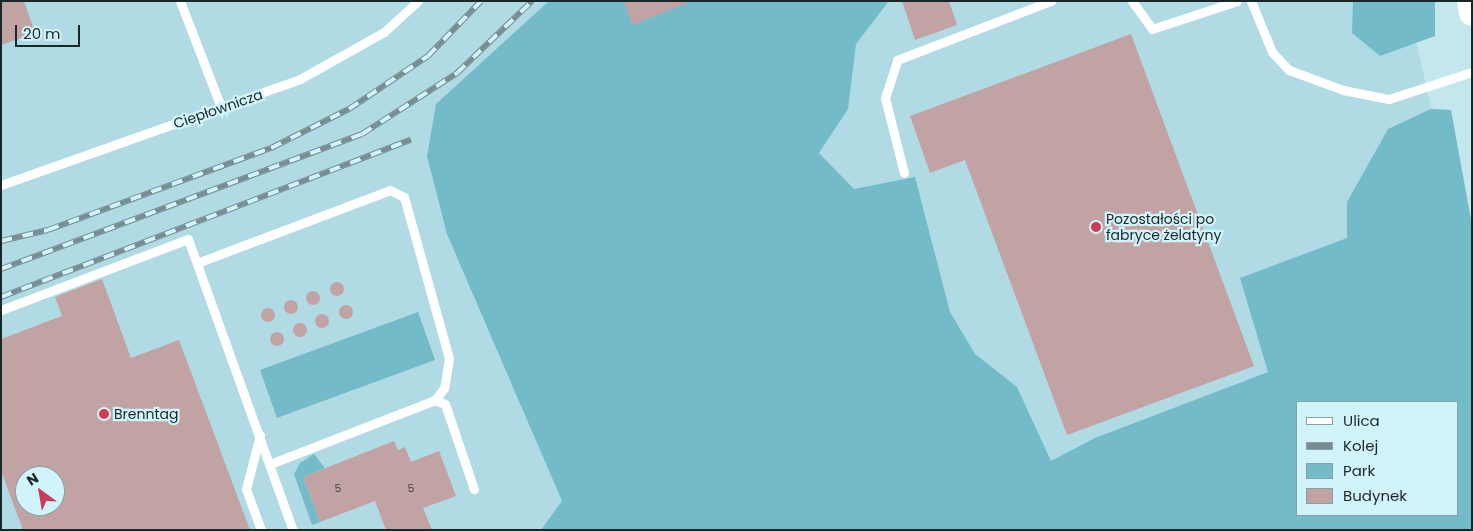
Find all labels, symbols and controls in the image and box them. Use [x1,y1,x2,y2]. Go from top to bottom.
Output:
scale bar [18,15,82,47]
text: 20 m [23,23,61,44]
street label: Ciepłownicza [171,86,265,132]
place label: Pozostałości po fabryce żelatyny [1106,211,1221,243]
marker: Pozostałości po fabryce żelatyny [1090,221,1102,233]
legend [1296,401,1458,516]
place label: Brenntag [114,406,178,422]
marker: Brenntag [98,408,110,420]
text: Ulica [1343,410,1380,431]
text: Kolej [1343,435,1378,456]
text: Park [1343,460,1375,481]
north arrow [15,466,65,516]
text: N [23,468,42,490]
house number: 5 [335,481,341,495]
house number: 5 [408,481,414,495]
text: Budynek [1343,485,1407,506]

